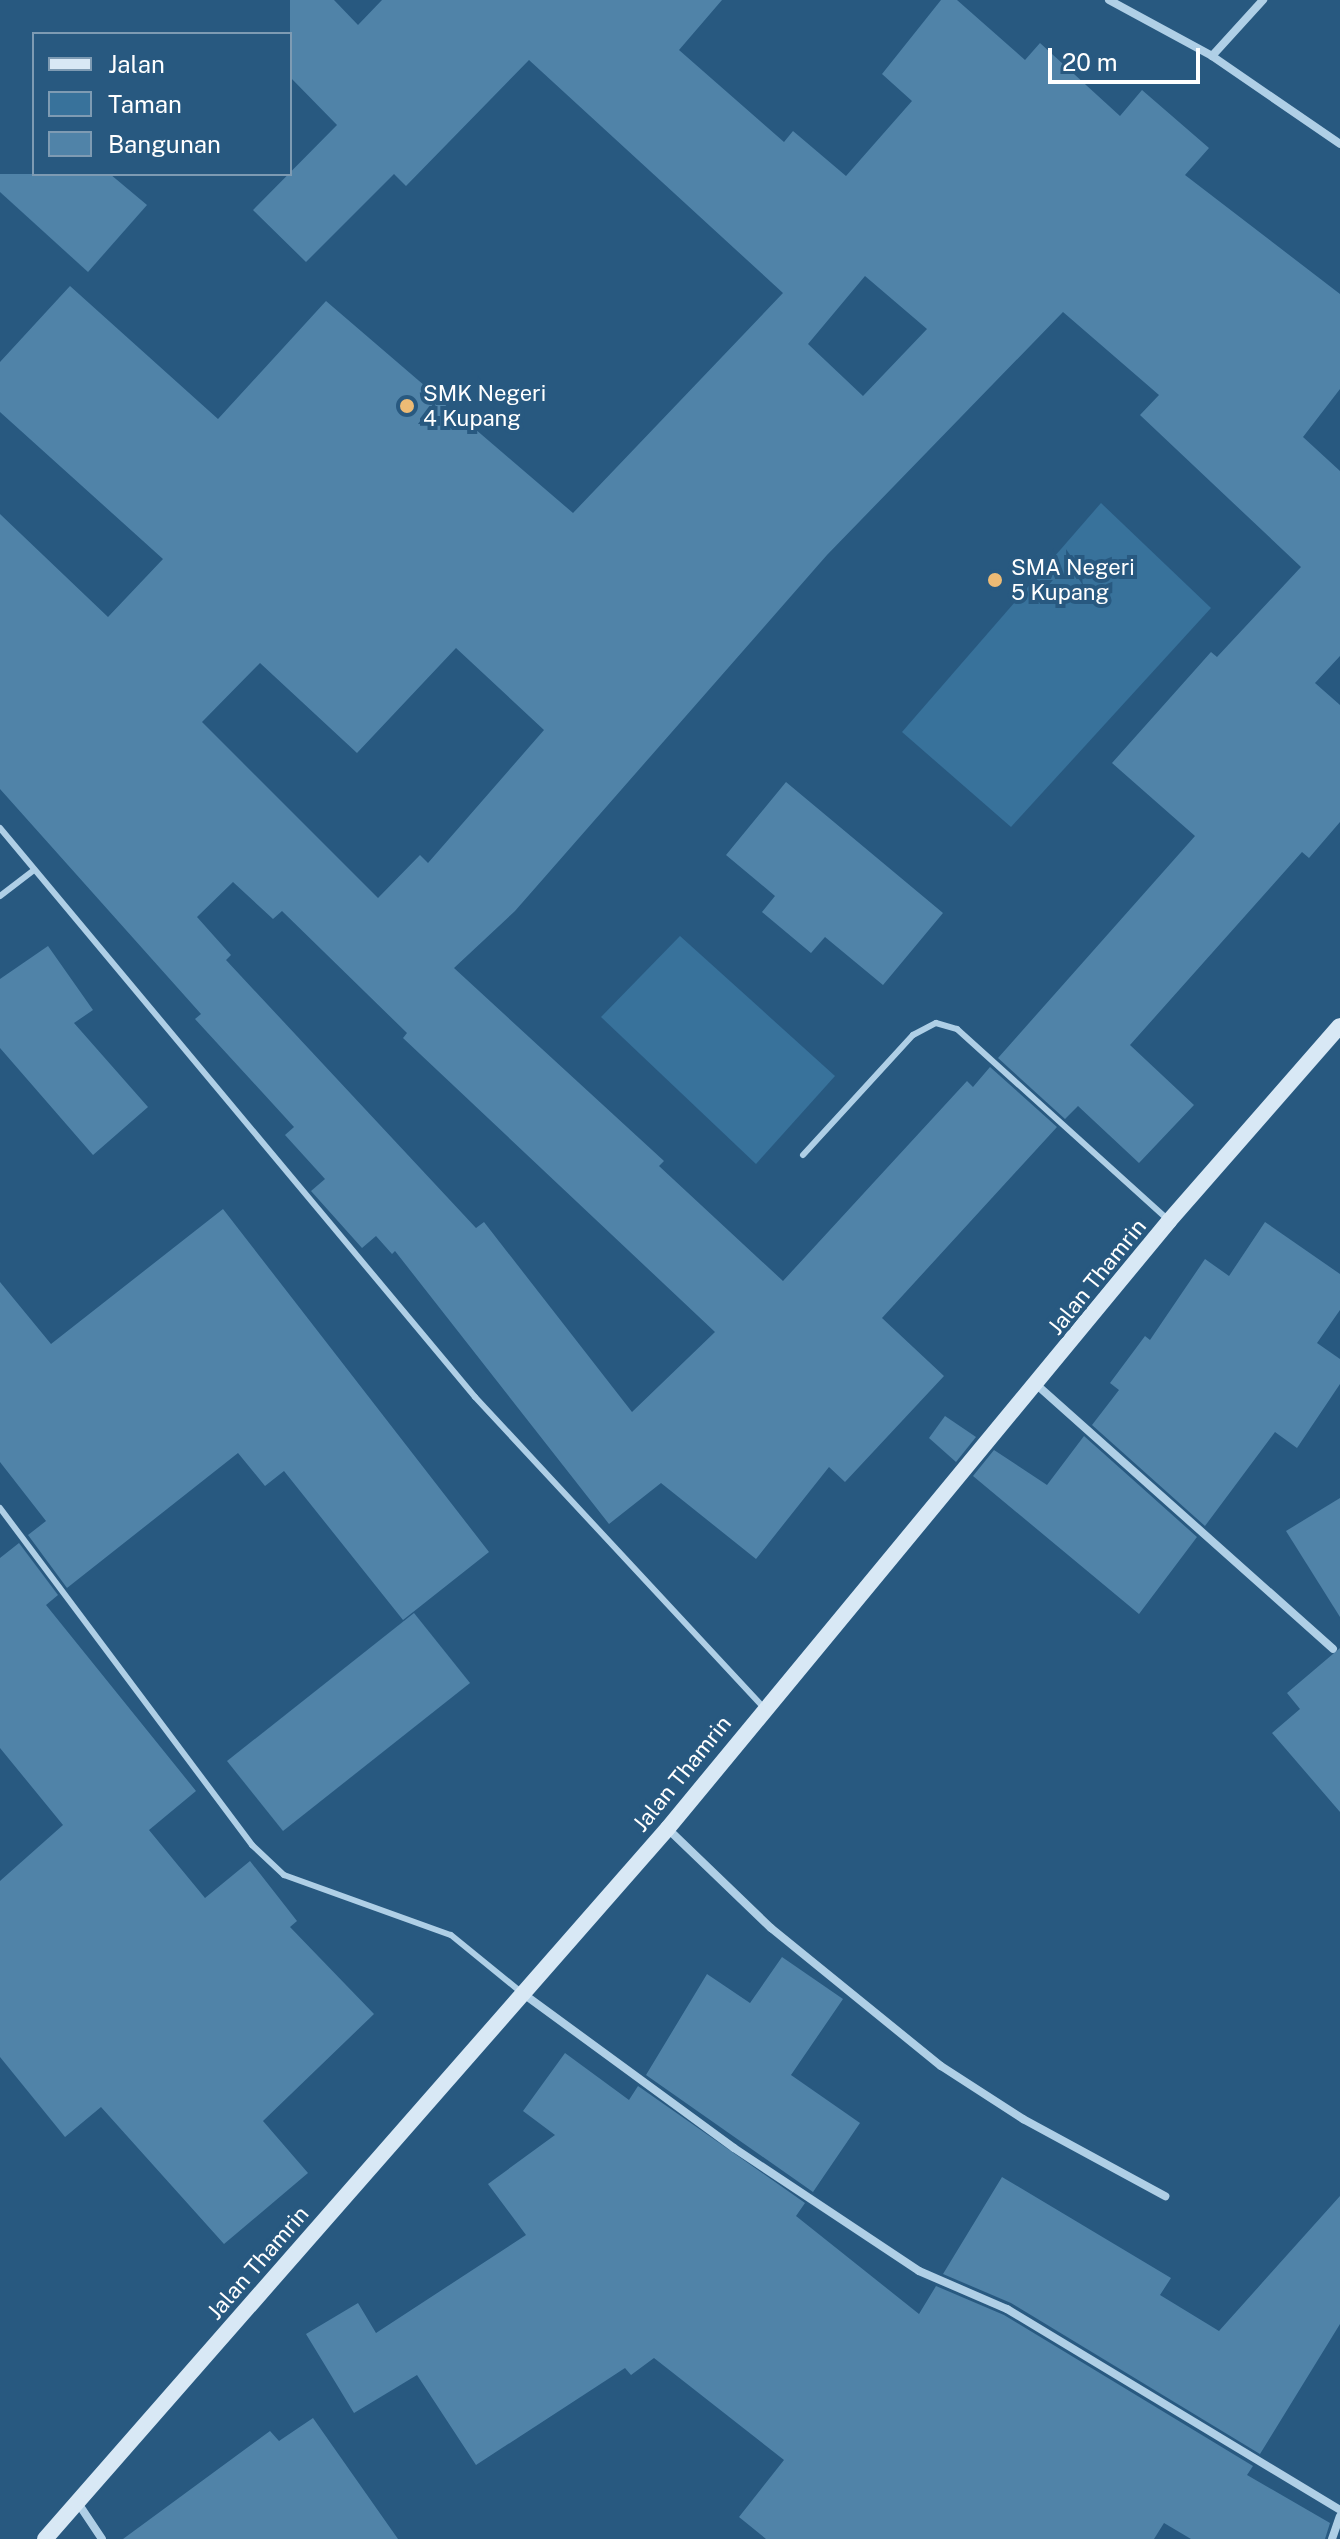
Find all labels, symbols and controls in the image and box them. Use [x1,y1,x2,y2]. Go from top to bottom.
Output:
legend [32,32,292,176]
scale bar [1052,32,1204,82]
text: 20 m [1062,48,1118,76]
text: Jalan [108,50,165,78]
text: Taman [108,90,182,118]
text: Bangunan [108,130,221,158]
place label: SMK Negeri 4 Kupang [423,380,546,432]
marker: SMK Negeri 4 Kupang [398,397,416,415]
place label: SMA Negeri 5 Kupang [1011,554,1135,606]
marker: SMA Negeri 5 Kupang [986,571,1004,589]
street label: Jalan Thamrin [1042,1214,1152,1340]
street label: Jalan Thamrin [627,1711,737,1837]
street label: Jalan Thamrin [202,2201,314,2325]

